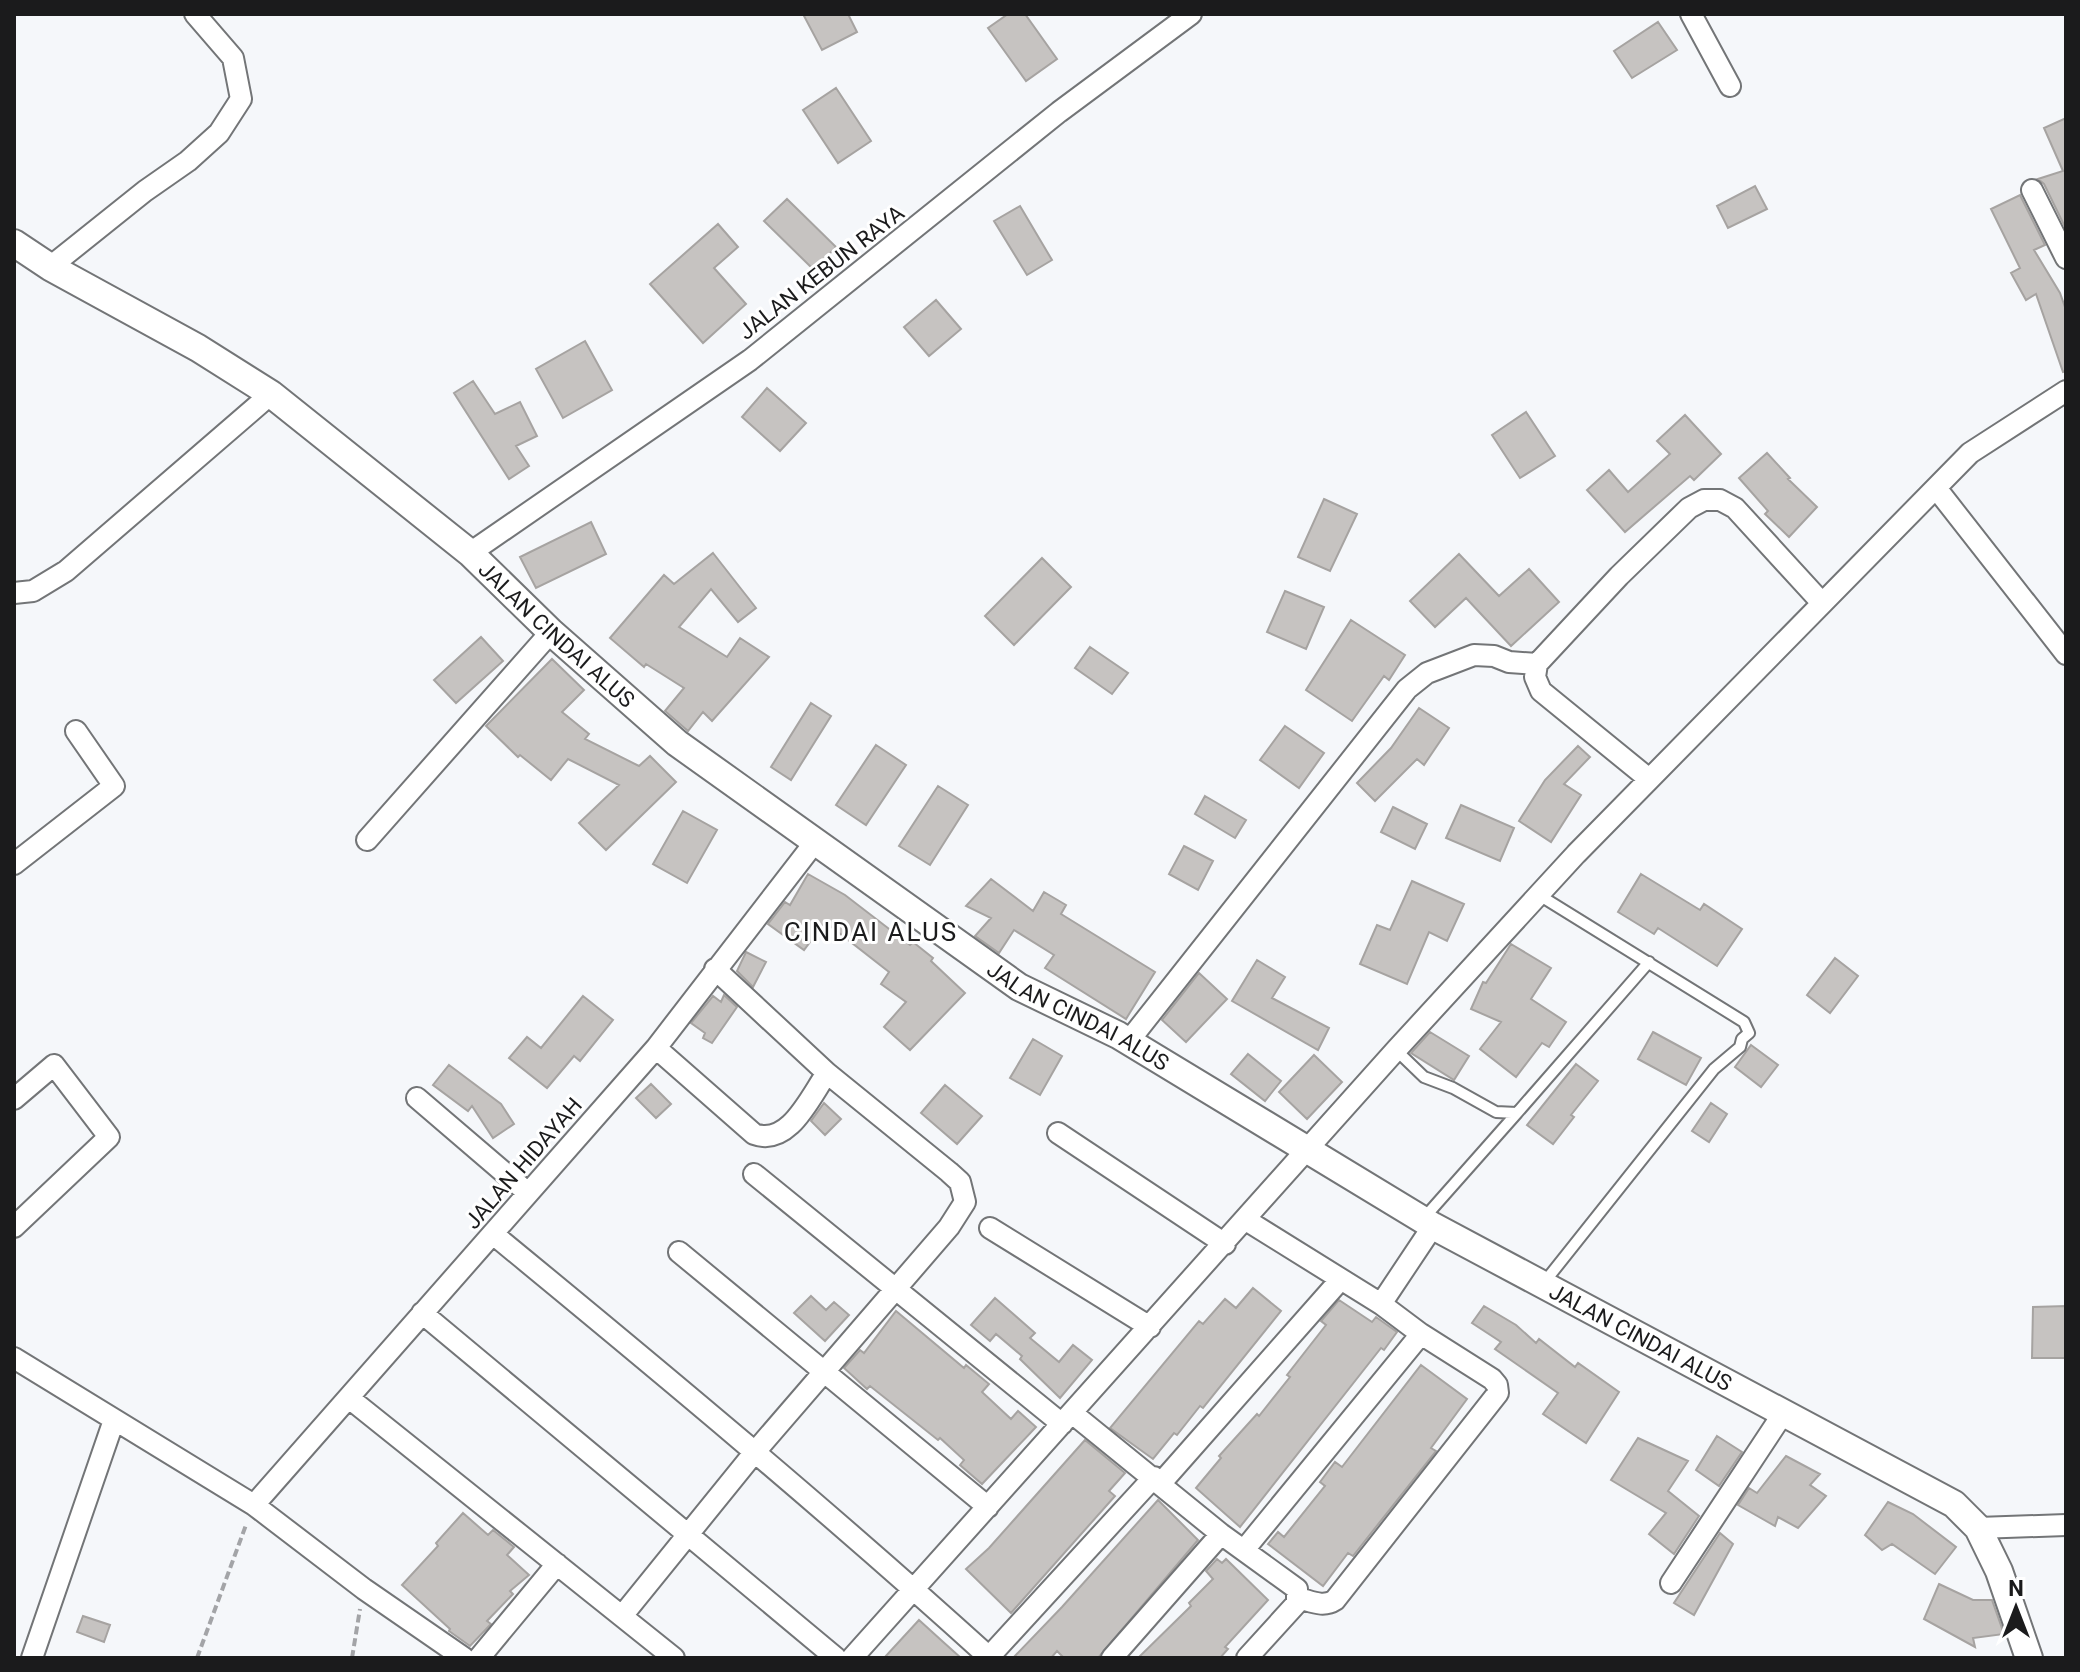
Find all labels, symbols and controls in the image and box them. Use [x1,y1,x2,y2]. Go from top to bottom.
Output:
street label: JALAN KEBUN RAYA [734,200,909,345]
street label: JALAN CINDAI ALUS [474,557,639,713]
district label: CINDAI ALUS [784,917,958,947]
street label: JALAN CINDAI ALUS [982,957,1173,1076]
street label: JALAN HIDAYAH [460,1093,587,1234]
street label: JALAN CINDAI ALUS [1545,1278,1736,1396]
north arrow [1976,1568,2056,1648]
text: N [2008,1576,2024,1601]

